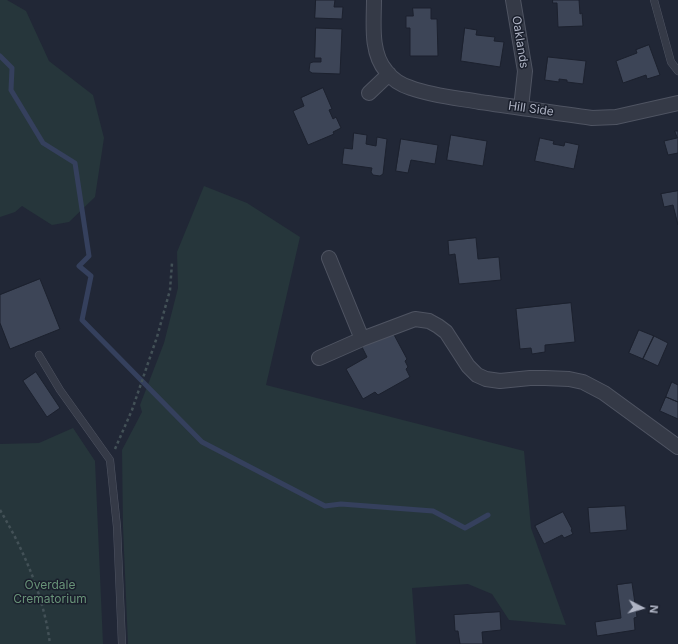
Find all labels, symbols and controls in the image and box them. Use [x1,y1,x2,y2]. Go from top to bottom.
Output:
street label: Oaklands [509,15,531,69]
street label: Hill Side [507,99,555,119]
park label: Overdale Crematorium [13,578,87,606]
north arrow [622,588,662,628]
text: N [647,604,661,614]

